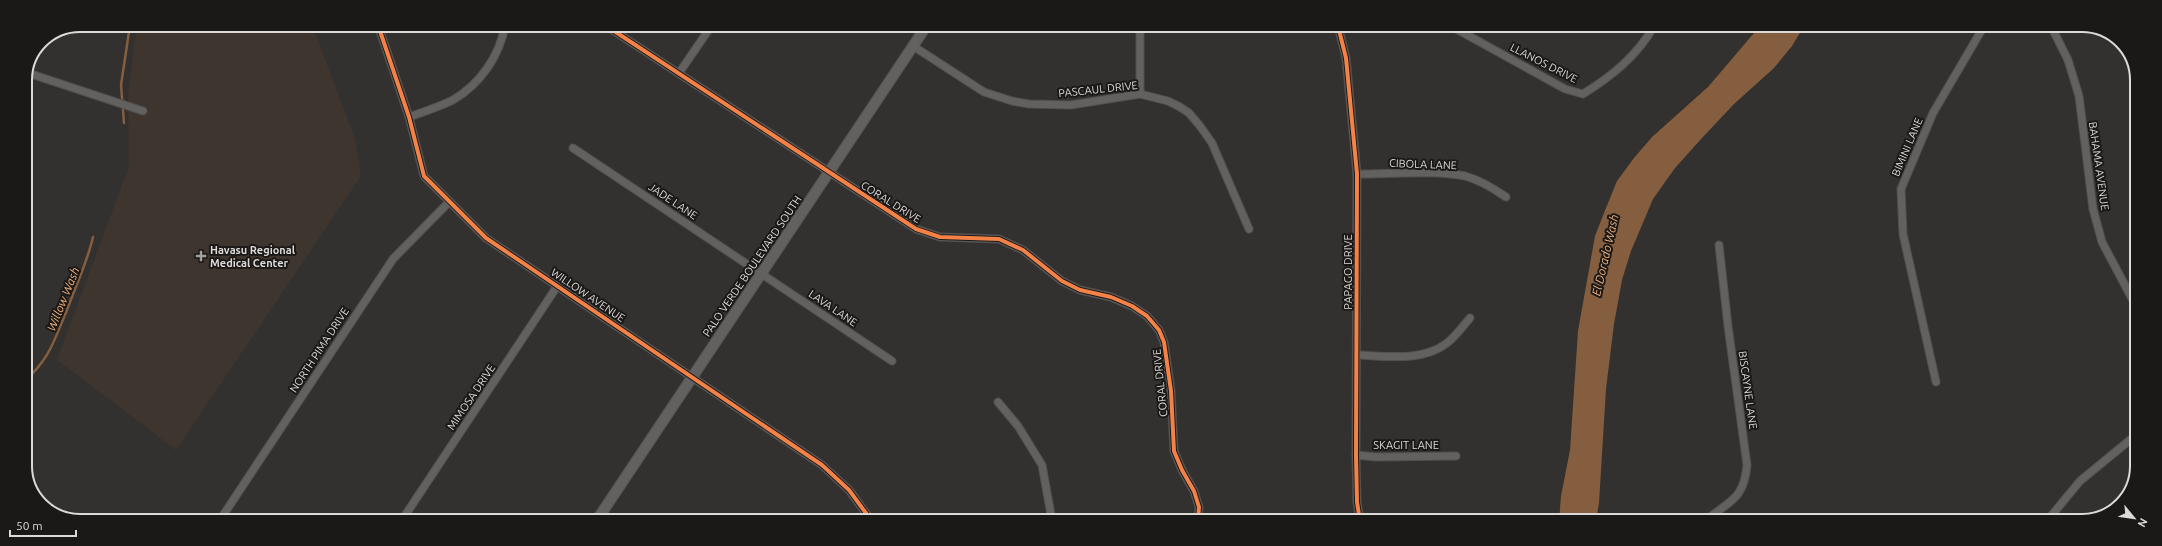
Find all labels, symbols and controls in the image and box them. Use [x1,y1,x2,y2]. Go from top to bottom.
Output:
street label: LLANOS DRIVE [1508,41,1580,85]
street label: PASCAUL DRIVE [1058,79,1138,99]
street label: BIMINI LANE [1889,116,1925,178]
street label: BAHAMA AVENUE [2087,121,2111,211]
street label: CIBOLA LANE [1389,157,1457,171]
street label: CORAL DRIVE [859,179,923,225]
street label: JADE LANE [646,180,700,222]
street label: PALO VERDE BOULEVARD SOUTH [700,193,804,339]
water label: El Dorado Wash [1589,213,1621,297]
street label: PAPAGO DRIVE [1342,234,1354,310]
place label: Havasu Regional Medical Center [210,244,296,269]
marker: Havasu Regional Medical Center [195,250,207,262]
water label: Willow Wash [44,265,82,333]
street label: WILLOW AVENUE [549,266,627,324]
street label: LAVA LANE [807,287,859,329]
street label: NORTH PIMA DRIVE [287,305,351,395]
street label: CORAL DRIVE [1150,348,1170,418]
street label: BISCAYNE LANE [1737,350,1759,430]
street label: MIMOSA DRIVE [445,362,497,432]
street label: SKAGIT LANE [1373,439,1439,451]
north arrow [2114,498,2154,538]
scale bar [10,512,76,538]
text: N [2136,516,2150,529]
text: 50 m [16,519,43,532]

